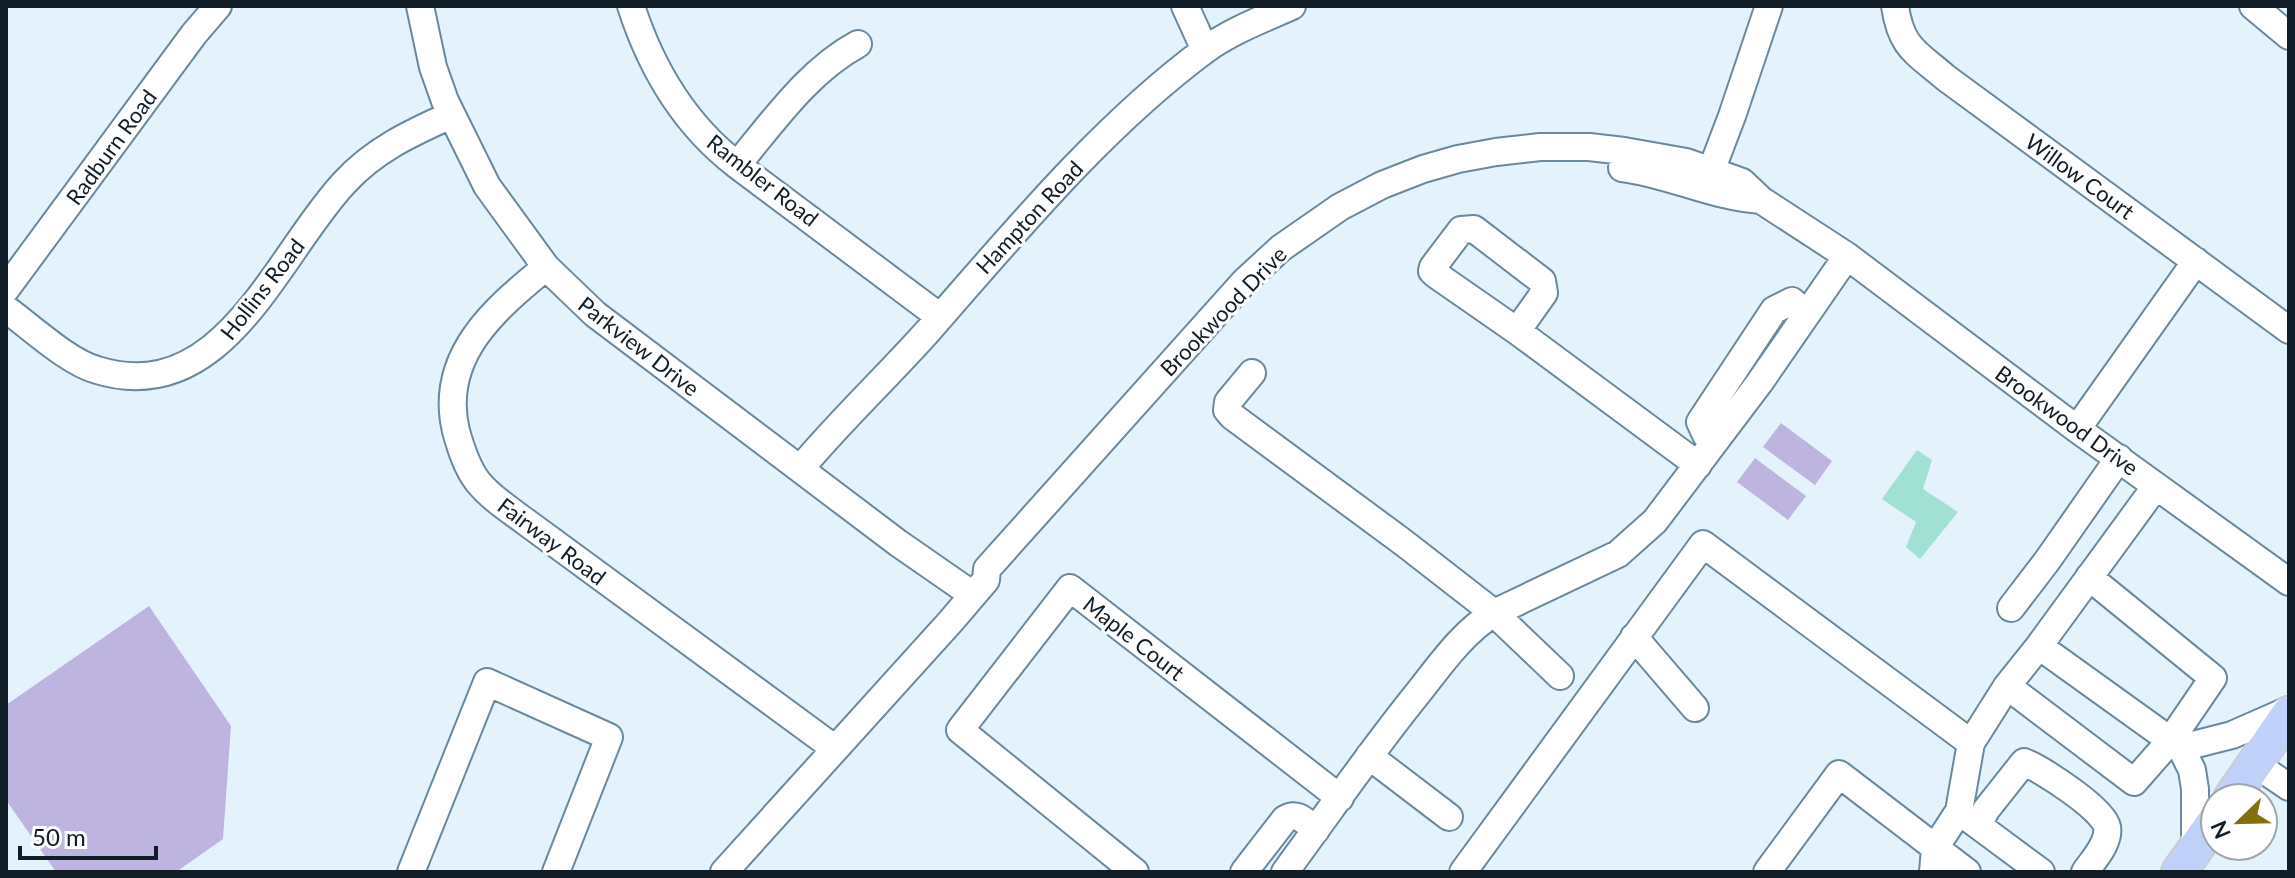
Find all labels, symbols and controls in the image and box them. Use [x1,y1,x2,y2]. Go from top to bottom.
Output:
street label: Radburn Road [60,84,162,210]
street label: Willow Court [2020,127,2140,225]
street label: Rambler Road [702,128,824,232]
street label: Hampton Road [970,155,1088,279]
street label: Hollins Road [214,233,310,345]
street label: Brookwood Drive [1154,240,1292,382]
street label: Parkview Drive [573,290,705,402]
street label: Brookwood Drive [1990,359,2144,481]
street label: Fairway Road [493,492,611,590]
street label: Maple Court [1078,590,1190,686]
north arrow [2199,782,2279,862]
scale bar [20,810,156,860]
text: N [2204,817,2236,843]
text: 50 m [32,822,86,851]

